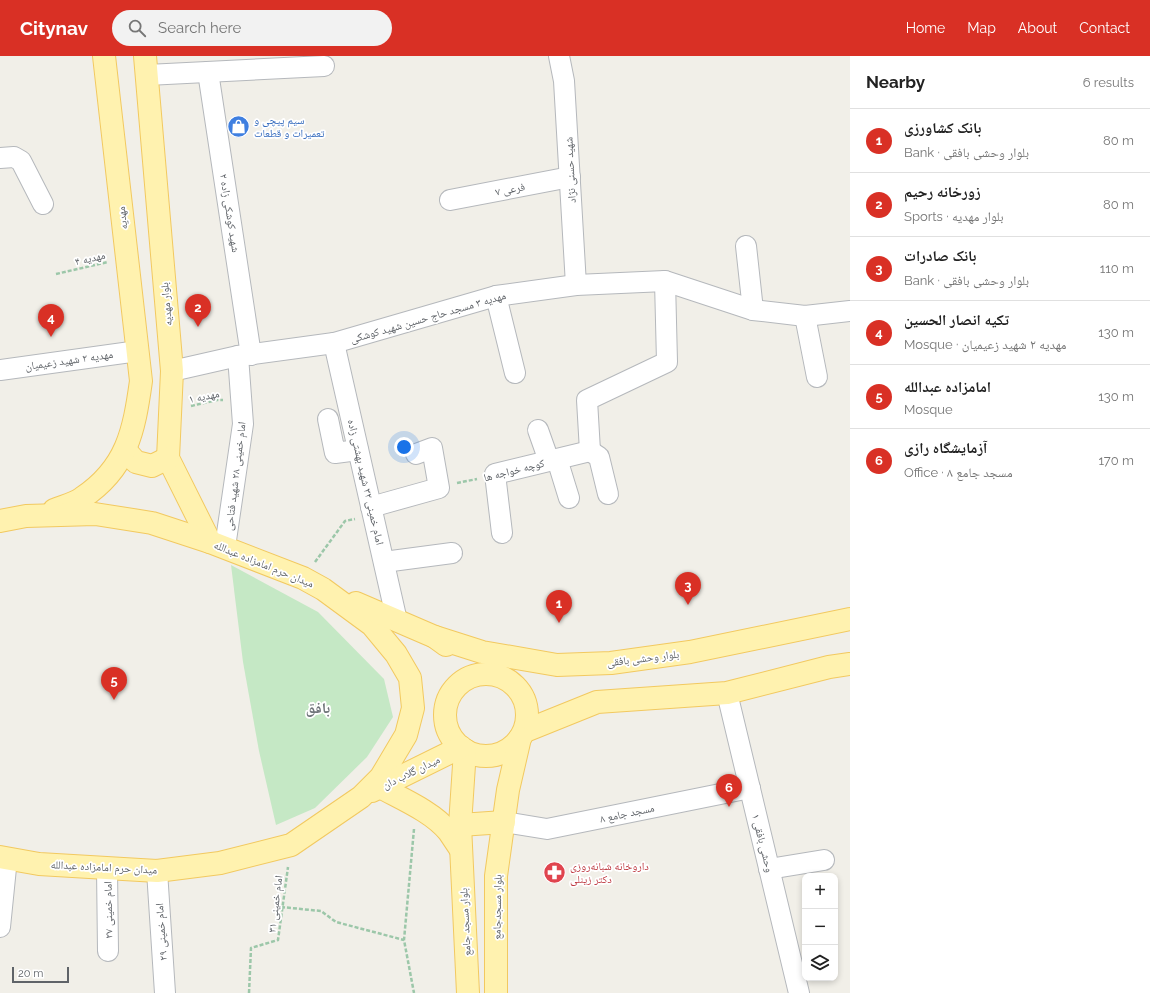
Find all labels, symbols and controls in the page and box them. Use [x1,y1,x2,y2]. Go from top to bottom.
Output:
search box [112,10,392,46]
text: Citynav [20,17,88,39]
icon: search [126,17,148,39]
text: Search here [158,19,241,37]
text: Home [906,20,945,36]
text: Map [967,20,996,36]
text: About [1018,20,1057,36]
text: Contact [1079,20,1130,36]
text: Nearby [866,72,925,92]
text: 6 results [1083,75,1134,90]
shop icon: سیم پیچی و تعمیرات و قطعات [226,113,252,139]
place label: سیم پیچی و تعمیرات و قطعات [254,114,325,140]
text: بانک کشاورزی [904,119,981,137]
text: 1 [876,133,882,148]
text: 80 m [1103,133,1134,148]
street label: شهید حسنی نژاد [562,137,579,203]
text: Bank · بلوار وحشی بافقی [904,145,1029,160]
street label: شهید کوشکی زاده ۲ [217,173,242,253]
street label: فرعی ۷ [494,180,526,199]
text: زورخانه رحیم [904,183,981,201]
text: 2 [875,197,883,212]
text: 80 m [1103,197,1134,212]
street label: مهدیه [115,206,130,230]
text: Sports · بلوار مهدیه [904,209,1004,224]
text: بانک صادرات [904,247,976,265]
street label: مهدیه ۴ [74,249,107,268]
text: 3 [875,261,883,276]
text: 110 m [1100,261,1134,276]
text: Bank · بلوار وحشی بافقی [904,273,1029,288]
street label: بلوار مهدیه [158,282,175,326]
street label: مهدیه ۳ مسجد حاج حسین شهید کوشکی [349,289,508,346]
pin: 2 [185,294,211,327]
pin: 4 [38,304,64,337]
text: تکیه انصار الحسین [904,311,1009,329]
text: 4 [875,325,883,340]
text: 130 m [1098,325,1134,340]
text: Mosque · مهدیه ۲ شهید زعیمیان [904,337,1067,352]
street label: مهدیه ۲ شهید زعیمیان [24,348,114,373]
text: امامزاده عبدالله [904,378,991,396]
street label: مهدیه ۱ [188,387,221,406]
text: 5 [875,389,883,404]
text: 130 m [1098,389,1134,404]
text: Mosque [904,402,953,417]
street label: امام خمینی ۳۲ شهید بهشتی زاده [345,418,386,546]
street label: امام خمینی ۲۸ شهید فتاحی [222,421,249,531]
your location [394,437,414,457]
text: آزمایشگاه رازی [904,439,987,457]
text: 6 [875,453,883,468]
text: 170 m [1098,453,1134,468]
street label: کوچه خواجه ها [482,457,546,484]
text: Office · مسجد جامع ۸ [904,465,1013,480]
street label: میدان حرم امامزاده عبدالله [212,538,316,590]
pin: 3 [675,572,701,605]
pin: 1 [546,590,572,623]
street label: بلوار وحشی بافقی [606,648,680,669]
pin: 5 [101,667,127,700]
district label: بافق [306,699,330,717]
street label: میدان گلاب دان [380,753,442,792]
pin: 6 [716,774,742,807]
street label: مسجد جامع ۸ [599,801,656,826]
street label: وحشی بافقی ۱ [749,813,776,874]
street label: میدان حرم امامزاده عبدالله [50,858,158,877]
pharmacy icon: داروخانه شبانه‌روزی دکتر زینلی [542,859,568,885]
place label: داروخانه شبانه‌روزی دکتر زینلی [570,860,649,886]
map controls [802,873,838,981]
button: + [802,873,838,909]
street label: بلوار مسجدجامع [490,874,505,940]
street label: امام خمینی ۳۱ [266,875,285,933]
street label: امام خمینی ۲۷ [101,881,116,939]
street label: بلوار مسجد جامع [457,888,474,956]
street label: امام خمینی ۲۹ [153,903,170,961]
button: − [802,909,838,945]
button: layers [802,945,838,981]
scale bar [12,965,69,984]
text: 20 m [18,967,43,980]

